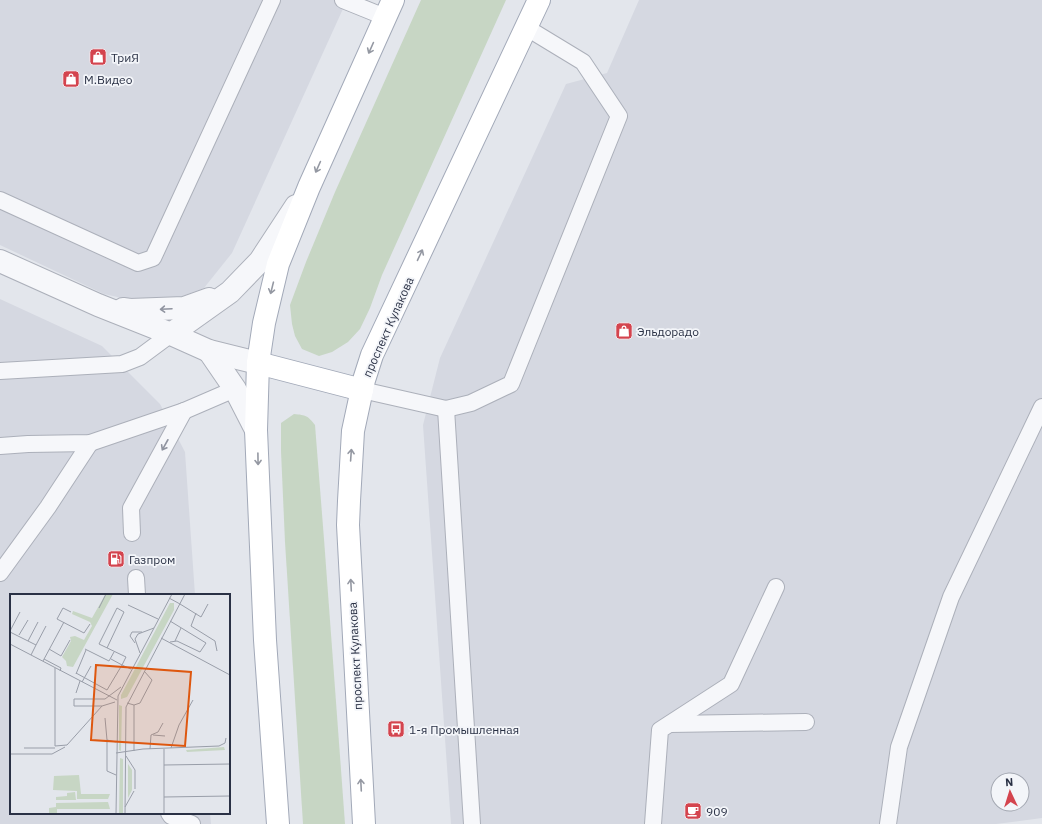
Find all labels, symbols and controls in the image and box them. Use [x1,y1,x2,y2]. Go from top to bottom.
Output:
one-way arrow [367,42,374,54]
shop icon: ТриЯ [88,47,108,67]
place label: ТриЯ [111,50,139,65]
shop icon: М.Видео [61,69,81,89]
place label: М.Видео [84,72,133,87]
one-way arrow [313,160,321,172]
one-way arrow [417,249,424,261]
street label: проспект Кулакова [359,274,417,379]
one-way arrow [268,282,276,295]
one-way arrow [160,306,173,313]
shop icon: Эльдорадо [614,321,634,341]
place label: Эльдорадо [637,324,699,339]
one-way arrow [161,439,168,451]
one-way arrow [348,449,355,462]
one-way arrow [254,452,262,465]
fuel station icon: Газпром [106,549,126,569]
place label: Газпром [129,552,175,567]
one-way arrow [348,579,355,592]
inset map [10,594,230,814]
street label: проспект Кулакова [345,601,365,710]
bus stop icon: 1-я Промышленная [386,719,406,739]
place label: 1-я Промышленная [409,722,519,737]
north arrow [990,772,1030,812]
text: N [1005,775,1014,789]
one-way arrow [357,779,365,792]
cafe icon: 909 [683,801,703,821]
place label: 909 [706,804,728,819]

